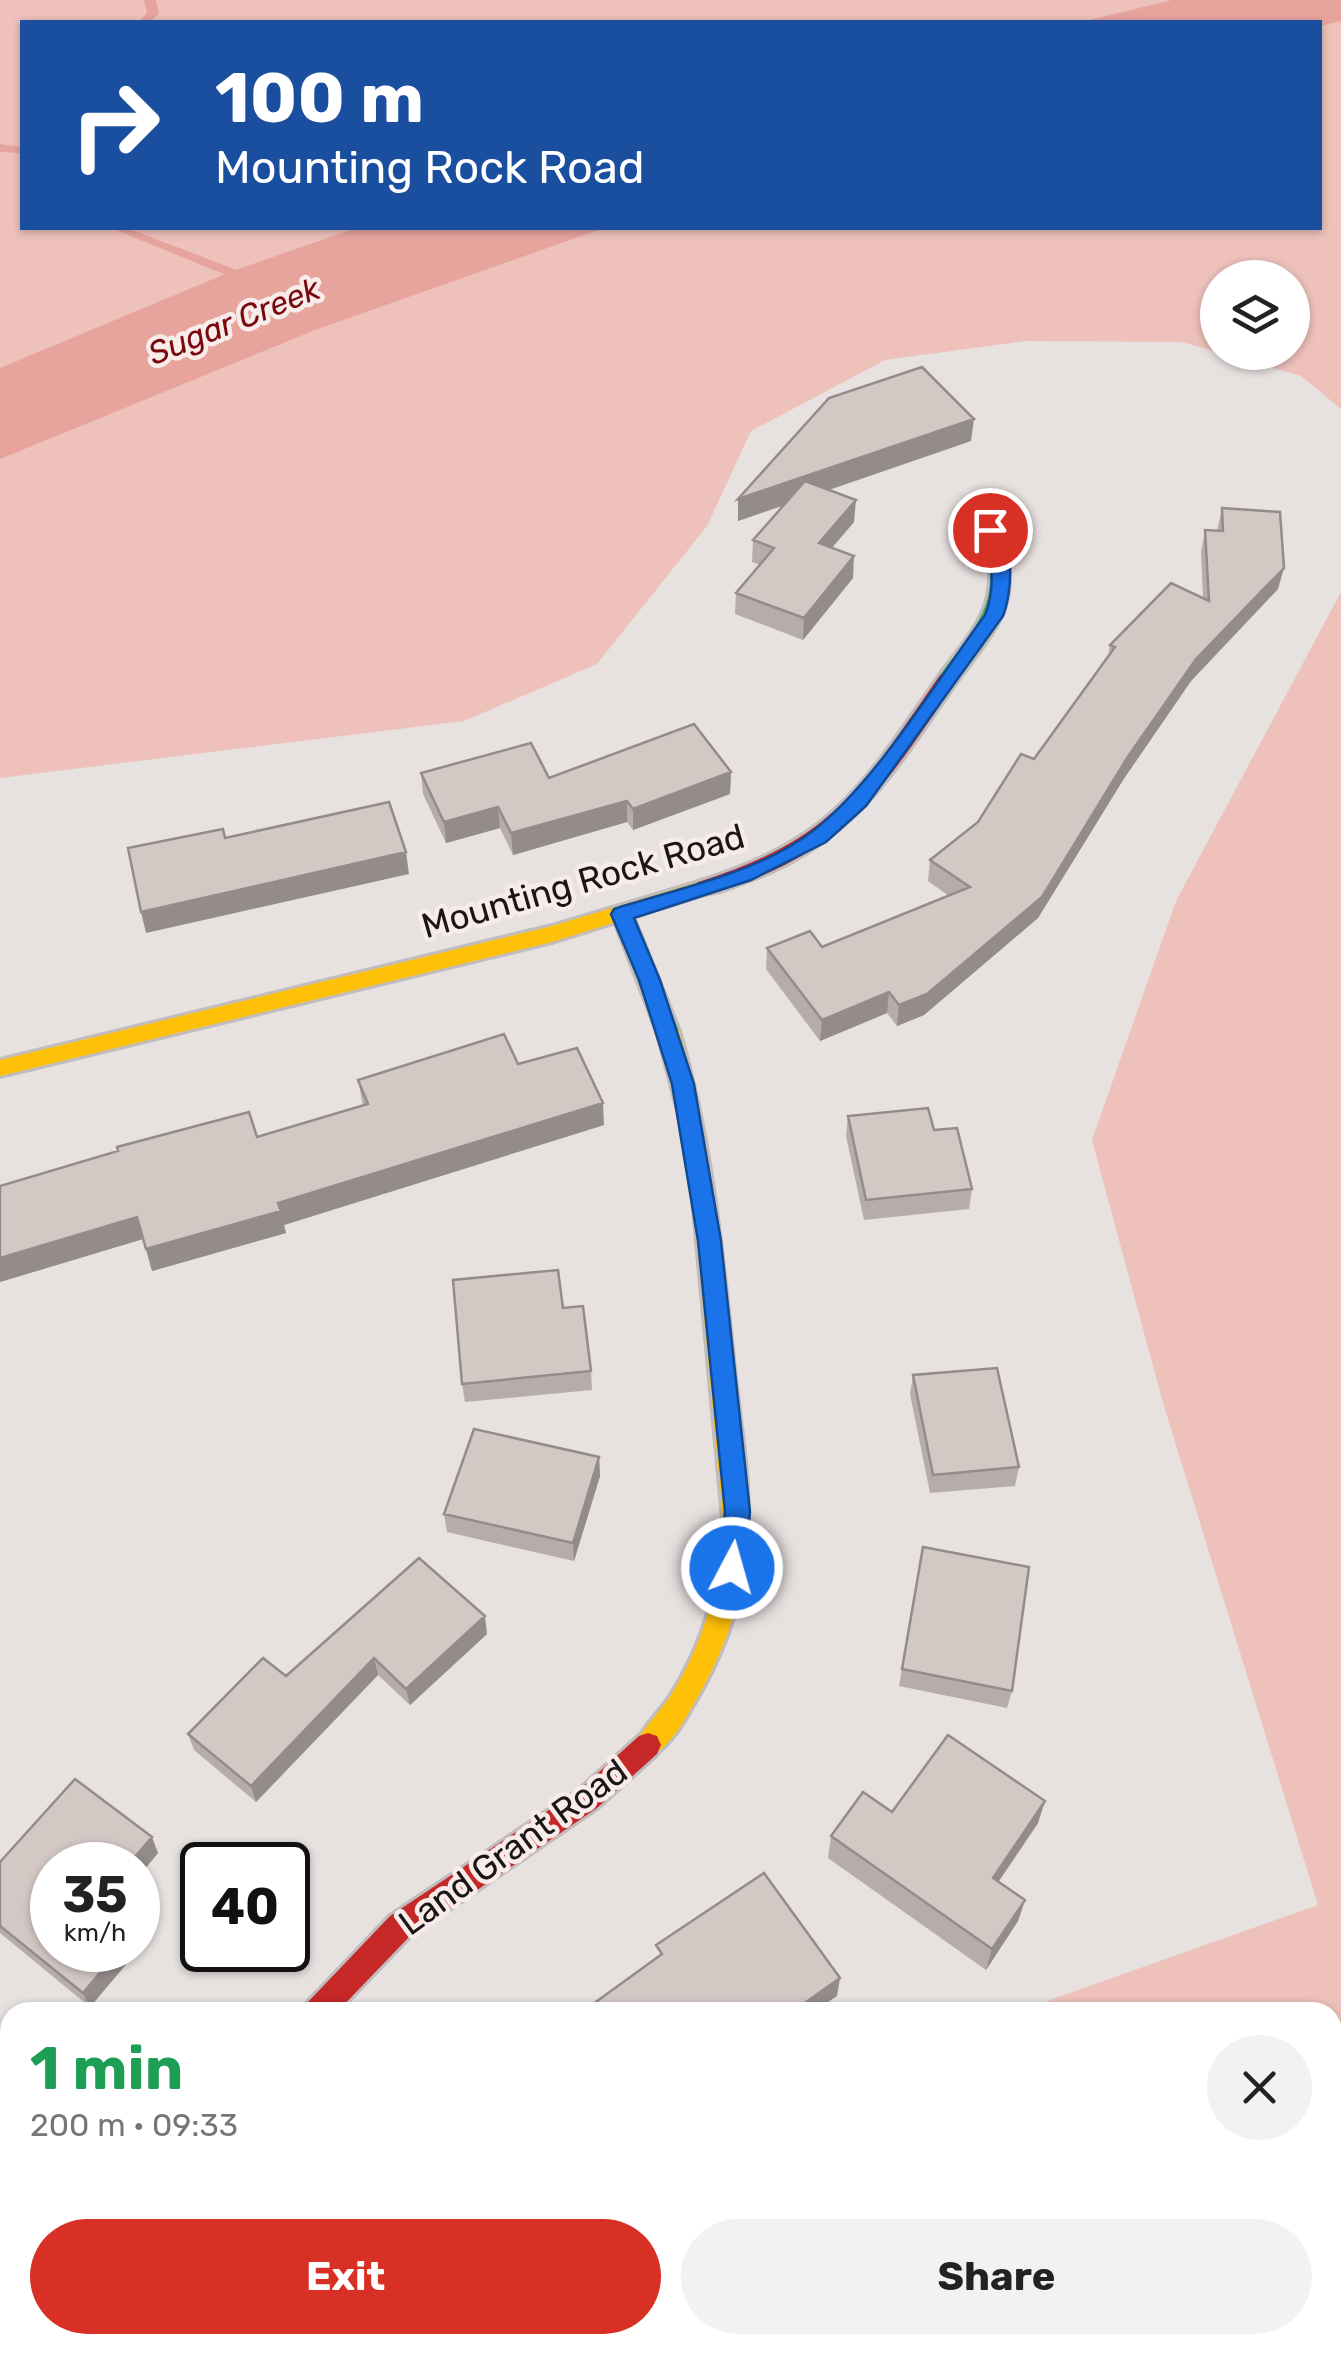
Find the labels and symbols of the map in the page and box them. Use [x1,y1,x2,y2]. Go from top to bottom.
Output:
water label: Sugar Creek [143,269,326,373]
pin [948,488,1033,573]
street label: Mounting Rock Road [417,815,749,947]
position arrow [680,1516,784,1620]
street label: Land Grant Road [391,1750,635,1944]
speed limit sign: 40 [180,1842,310,1972]

